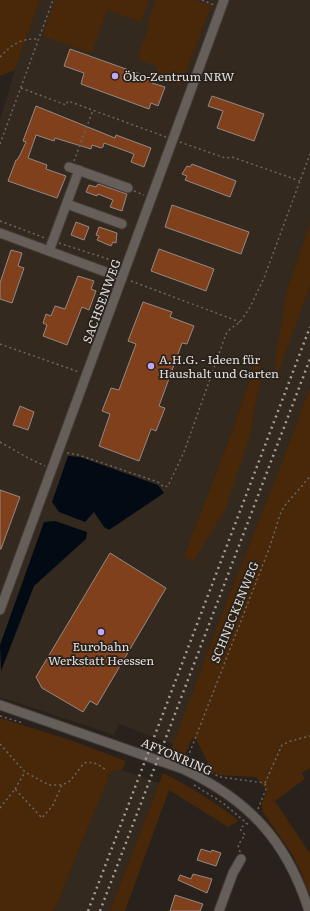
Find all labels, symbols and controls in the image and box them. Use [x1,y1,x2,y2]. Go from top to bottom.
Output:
place label: Öko-Zentrum NRW [123,67,234,85]
marker: Öko-Zentrum NRW [110,71,120,81]
street label: SACHSENWEG [77,256,125,346]
place label: A.H.G. - Ideen für Haushalt und Garten [159,350,279,382]
marker: A.H.G. - Ideen für Haushalt und Garten [146,361,156,371]
street label: SCHNECKENWEG [205,558,263,666]
marker: Eurobahn Werkstatt Heessen [96,627,106,637]
place label: Eurobahn Werkstatt Heessen [48,637,154,669]
street label: AFYONRING [139,733,215,779]

